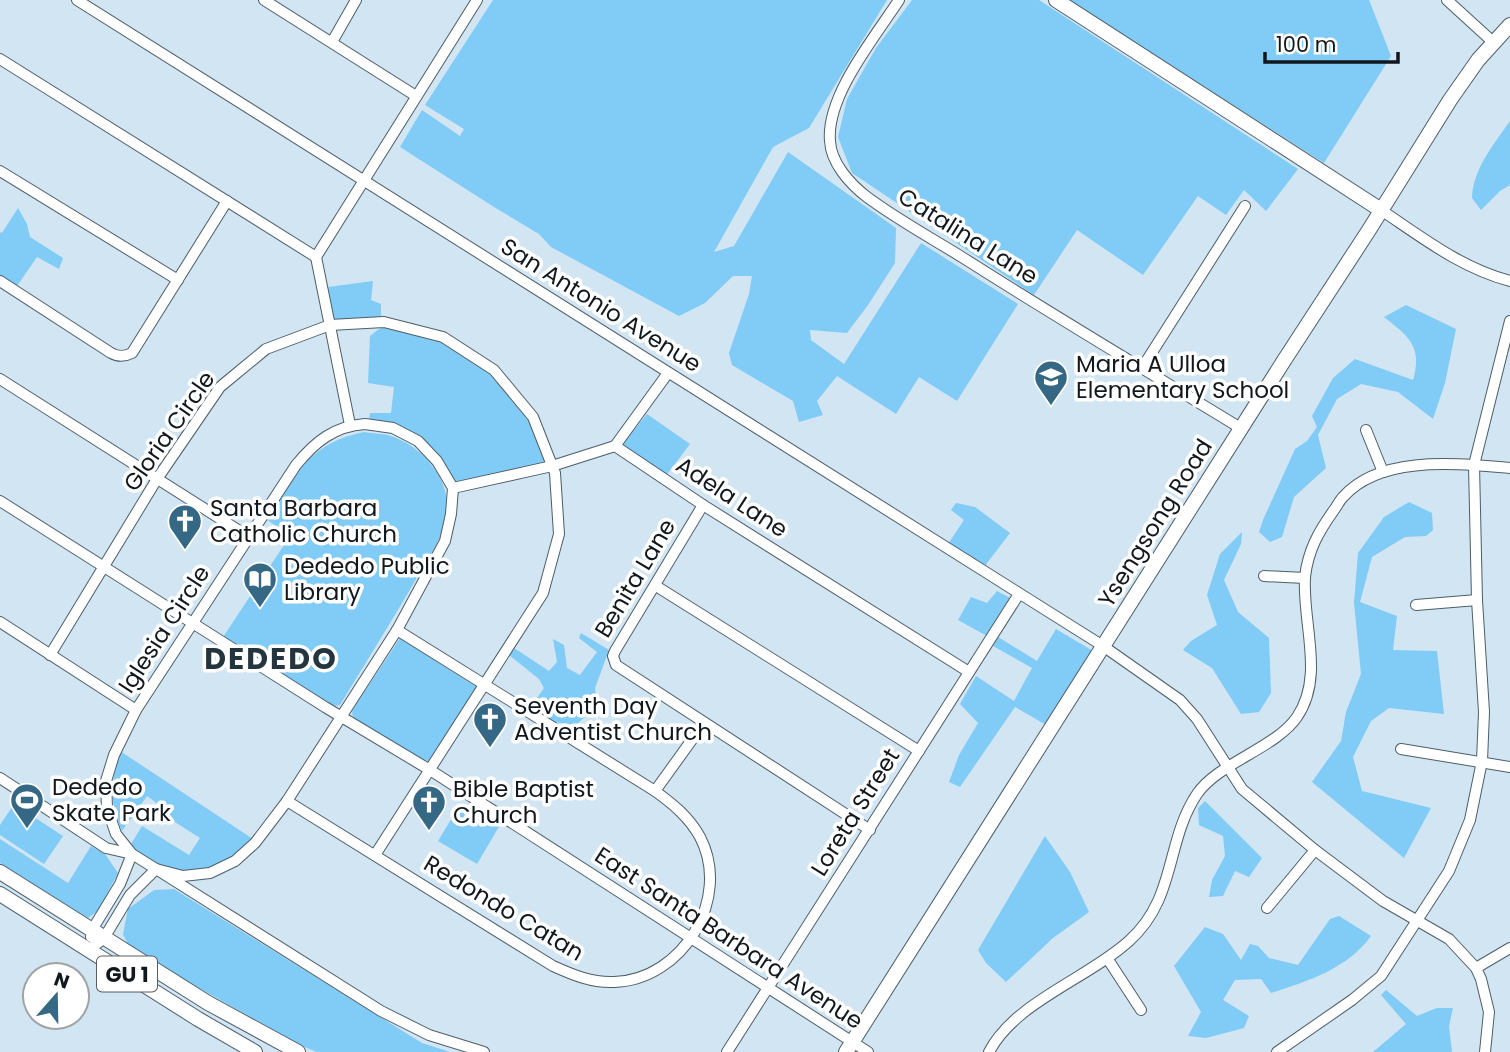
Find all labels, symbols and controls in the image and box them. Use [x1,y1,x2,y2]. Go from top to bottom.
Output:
scale bar [1265,21,1398,65]
text: 100 m [1276,30,1336,59]
street label: Catalina Lane [892,180,1044,292]
street label: San Antonio Avenue [495,230,707,380]
place label: Maria A Ulloa Elementary School [1076,348,1289,406]
school or university icon: Maria A Ulloa Elementary School [1032,358,1070,407]
street label: Gloria Circle [116,364,222,498]
street label: Ysengsong Road [1090,433,1220,613]
street label: Adela Lane [670,449,794,545]
place label: Santa Barbara Catholic Church [210,492,397,550]
church icon: Santa Barbara Catholic Church [166,502,204,551]
street label: Benita Lane [587,513,683,643]
place label: Dededo Public Library [284,550,450,608]
street label: Iglesia Circle [111,559,217,699]
library icon: Dededo Public Library [241,560,279,609]
district label: DEDEDO [204,637,338,680]
place label: Seventh Day Adventist Church [514,690,712,748]
church icon: Seventh Day Adventist Church [471,700,509,749]
street label: Loreta Street [803,742,907,882]
place label: Dededo Skate Park [52,771,171,829]
place label: Bible Baptist Church [453,773,594,831]
sports icon: Dededo Skate Park [8,781,46,830]
church icon: Bible Baptist Church [410,783,448,832]
street label: East Santa Barbara Avenue [589,839,869,1037]
street label: Redondo Catan [418,848,590,968]
road number: GU 1 [97,956,157,992]
north arrow [21,961,91,1031]
text: N [50,965,73,996]

